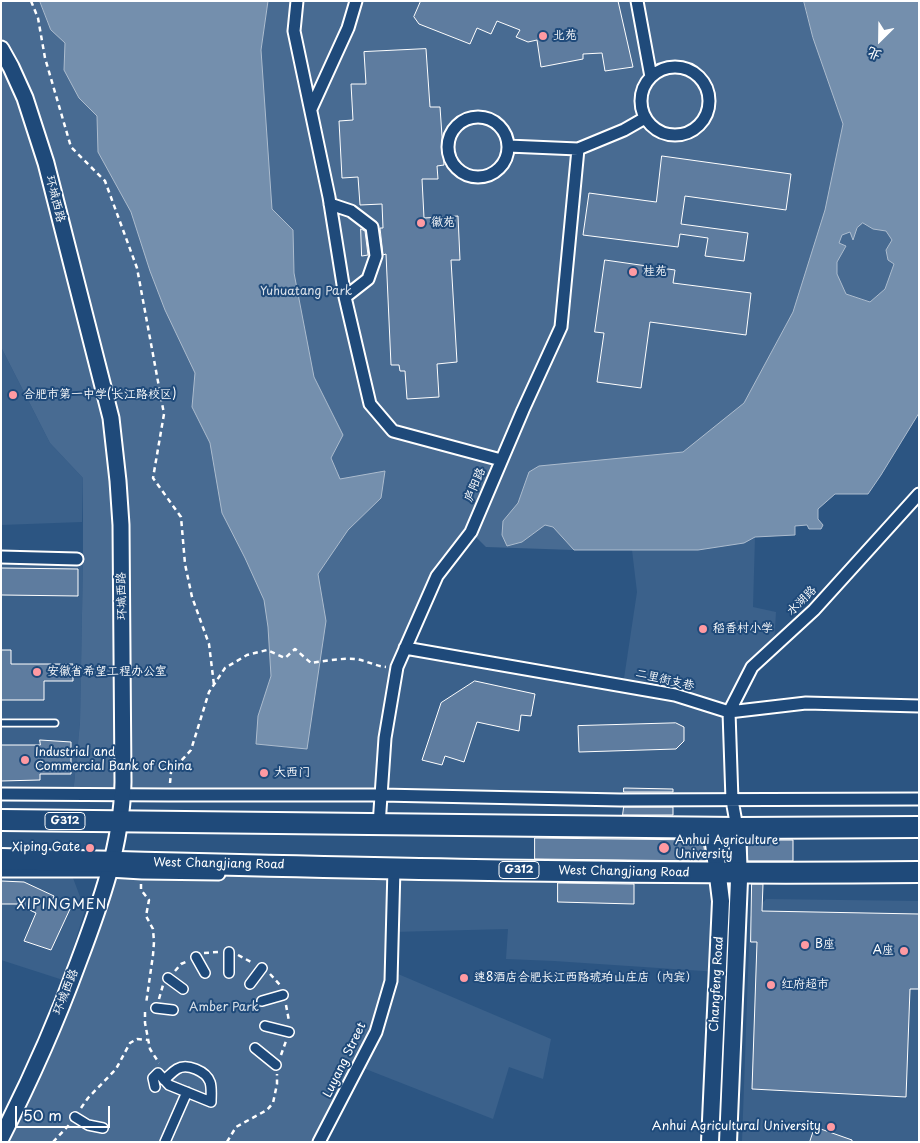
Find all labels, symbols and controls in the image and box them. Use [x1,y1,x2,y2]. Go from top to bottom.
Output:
north arrow [855,15,905,65]
place label: 北苑 [553,29,577,43]
marker: 北苑 [537,30,549,42]
text: 北 [863,42,884,67]
street label: 环城西路 [42,174,68,224]
place label: 徽苑 [431,216,455,230]
marker: 徽苑 [415,217,427,229]
place label: 桂苑 [643,265,667,279]
marker: 桂苑 [627,266,639,278]
park label: Yuhuatang Park [260,285,352,299]
place label: 合肥市第一中学(长江路校区) [23,388,176,402]
marker: 合肥市第一中学(长江路校区) [7,389,19,401]
street label: 庐阳路 [461,466,489,504]
street label: 环城西路 [114,572,130,620]
street label: 水湖路 [784,583,820,619]
place label: 稻香村小学 [713,622,773,636]
marker: 稻香村小学 [697,623,709,635]
place label: 安徽省希望工程办公室 [47,665,167,679]
marker: 安徽省希望工程办公室 [31,666,43,678]
street label: 二里街支巷 [634,666,696,694]
place label: Industrial and Commercial Bank of China [35,746,192,774]
marker: Industrial and Commercial Bank of China [19,754,31,766]
place label: 大西门 [274,766,310,780]
marker: 大西门 [258,767,270,779]
road number: G312 [45,812,85,829]
place label: Anhui Agriculture University [675,834,778,862]
place label: Xiping Gate [12,841,80,855]
marker: Anhui Agriculture University [657,841,671,855]
marker: Xiping Gate [84,842,96,854]
street label: West Changjiang Road [153,856,285,872]
road number: G312 [499,862,539,878]
street label: West Changjiang Road [558,864,690,880]
district label: XIPINGMEN [16,897,108,913]
street label: Changfeng Road [707,936,727,1032]
place label: B座 [815,938,835,952]
marker: B座 [799,939,811,951]
place label: A座 [873,944,894,958]
marker: A座 [898,945,910,957]
street label: 环城西路 [50,967,82,1017]
place label: 速8酒店合肥长江西路琥珀山庄店（内宾） [474,971,697,985]
marker: 速8酒店合肥长江西路琥珀山庄店（内宾） [458,972,470,984]
place label: 红府超市 [781,978,829,992]
marker: 红府超市 [765,979,777,991]
park label: Amber Park [189,1001,259,1015]
street label: Luyang Street [321,1020,369,1100]
scale bar [18,1096,112,1128]
text: 50 m [23,1103,62,1126]
place label: Anhui Agricultural University [652,1120,821,1134]
marker: Anhui Agricultural University [825,1121,837,1133]

